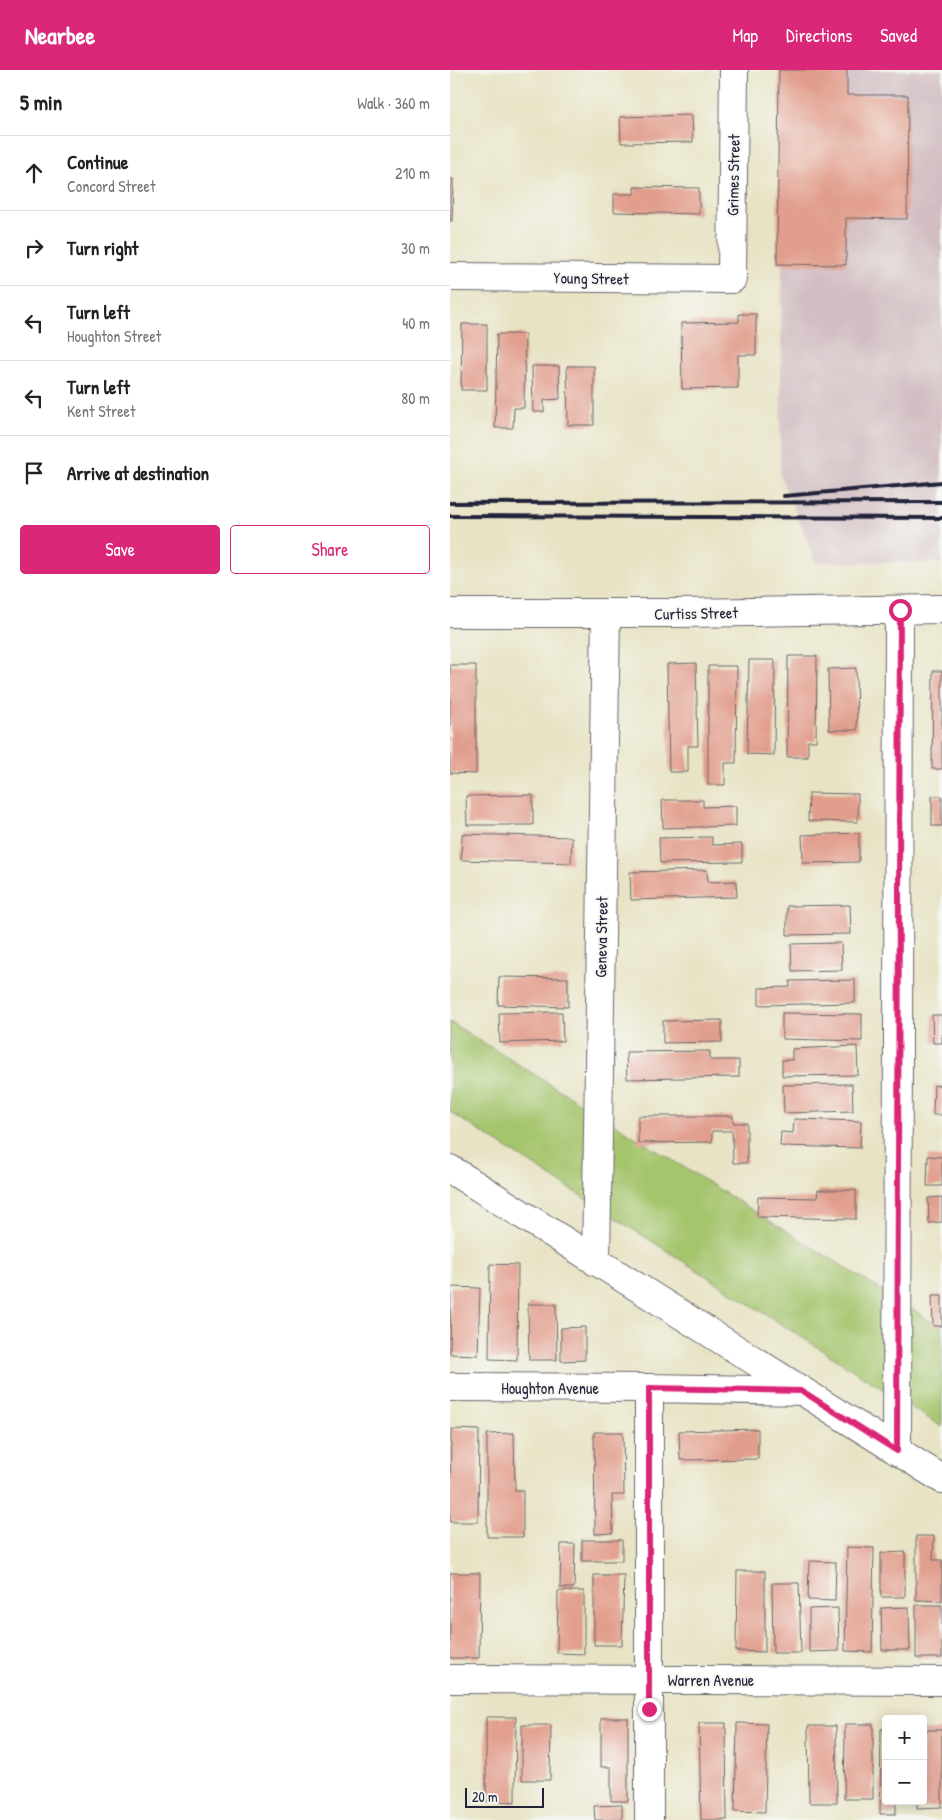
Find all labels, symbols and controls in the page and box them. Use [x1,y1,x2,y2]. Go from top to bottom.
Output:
text: Nearbee [25,19,95,51]
text: Map [733,23,758,48]
text: Directions [786,23,852,48]
text: Saved [880,23,917,48]
text: 5 min [20,88,62,117]
text: Walk · 360 m [357,92,430,114]
street label: Grimes Street [721,133,745,216]
text: Continue [67,149,128,175]
icon: ahead [20,159,48,187]
text: 210 m [395,162,430,184]
text: Concord Street [67,175,155,197]
icon: right [20,234,48,262]
text: Turn right [67,235,138,261]
text: 30 m [401,237,430,259]
street label: Young Street [553,266,629,290]
text: Turn left [67,299,130,325]
icon: left [20,309,48,337]
text: 40 m [402,312,430,334]
text: Houghton Street [67,325,161,347]
text: Turn left [67,374,130,400]
icon: left [20,384,48,412]
text: 80 m [401,387,430,409]
text: Kent Street [67,400,135,422]
icon: arrive [20,459,48,487]
text: Arrive at destination [67,460,209,486]
button: Save [20,525,220,574]
button: Share [230,525,430,574]
route start [889,599,912,622]
street label: Curtiss Street [654,601,739,625]
street label: Geneva Street [589,896,613,978]
street label: Houghton Avenue [501,1377,599,1399]
street label: Warren Avenue [668,1669,755,1691]
route end [638,1698,661,1721]
map controls [882,1715,927,1805]
button: + [882,1715,927,1760]
button: − [882,1760,927,1805]
scale bar [465,1785,544,1808]
text: 20 m [472,1787,498,1806]

